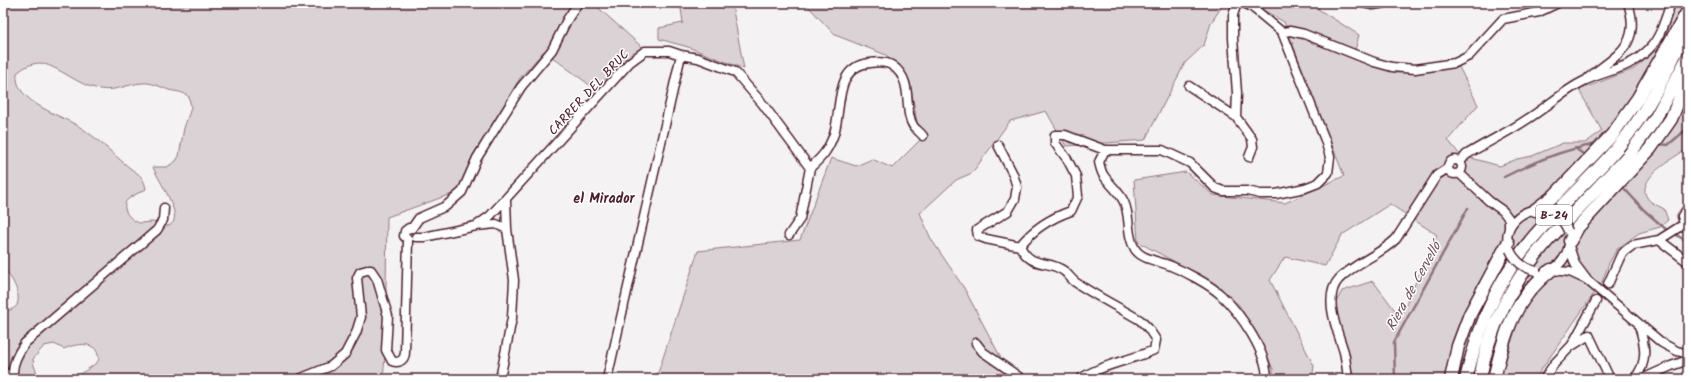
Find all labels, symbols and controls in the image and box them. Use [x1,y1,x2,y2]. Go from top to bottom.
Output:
street label: CARRER DEL BRUC [544,45,635,141]
district label: el Mirador [573,188,636,210]
road number: B-24 [1536,205,1572,225]
water label: Riera de Cervelló [1380,235,1449,335]

